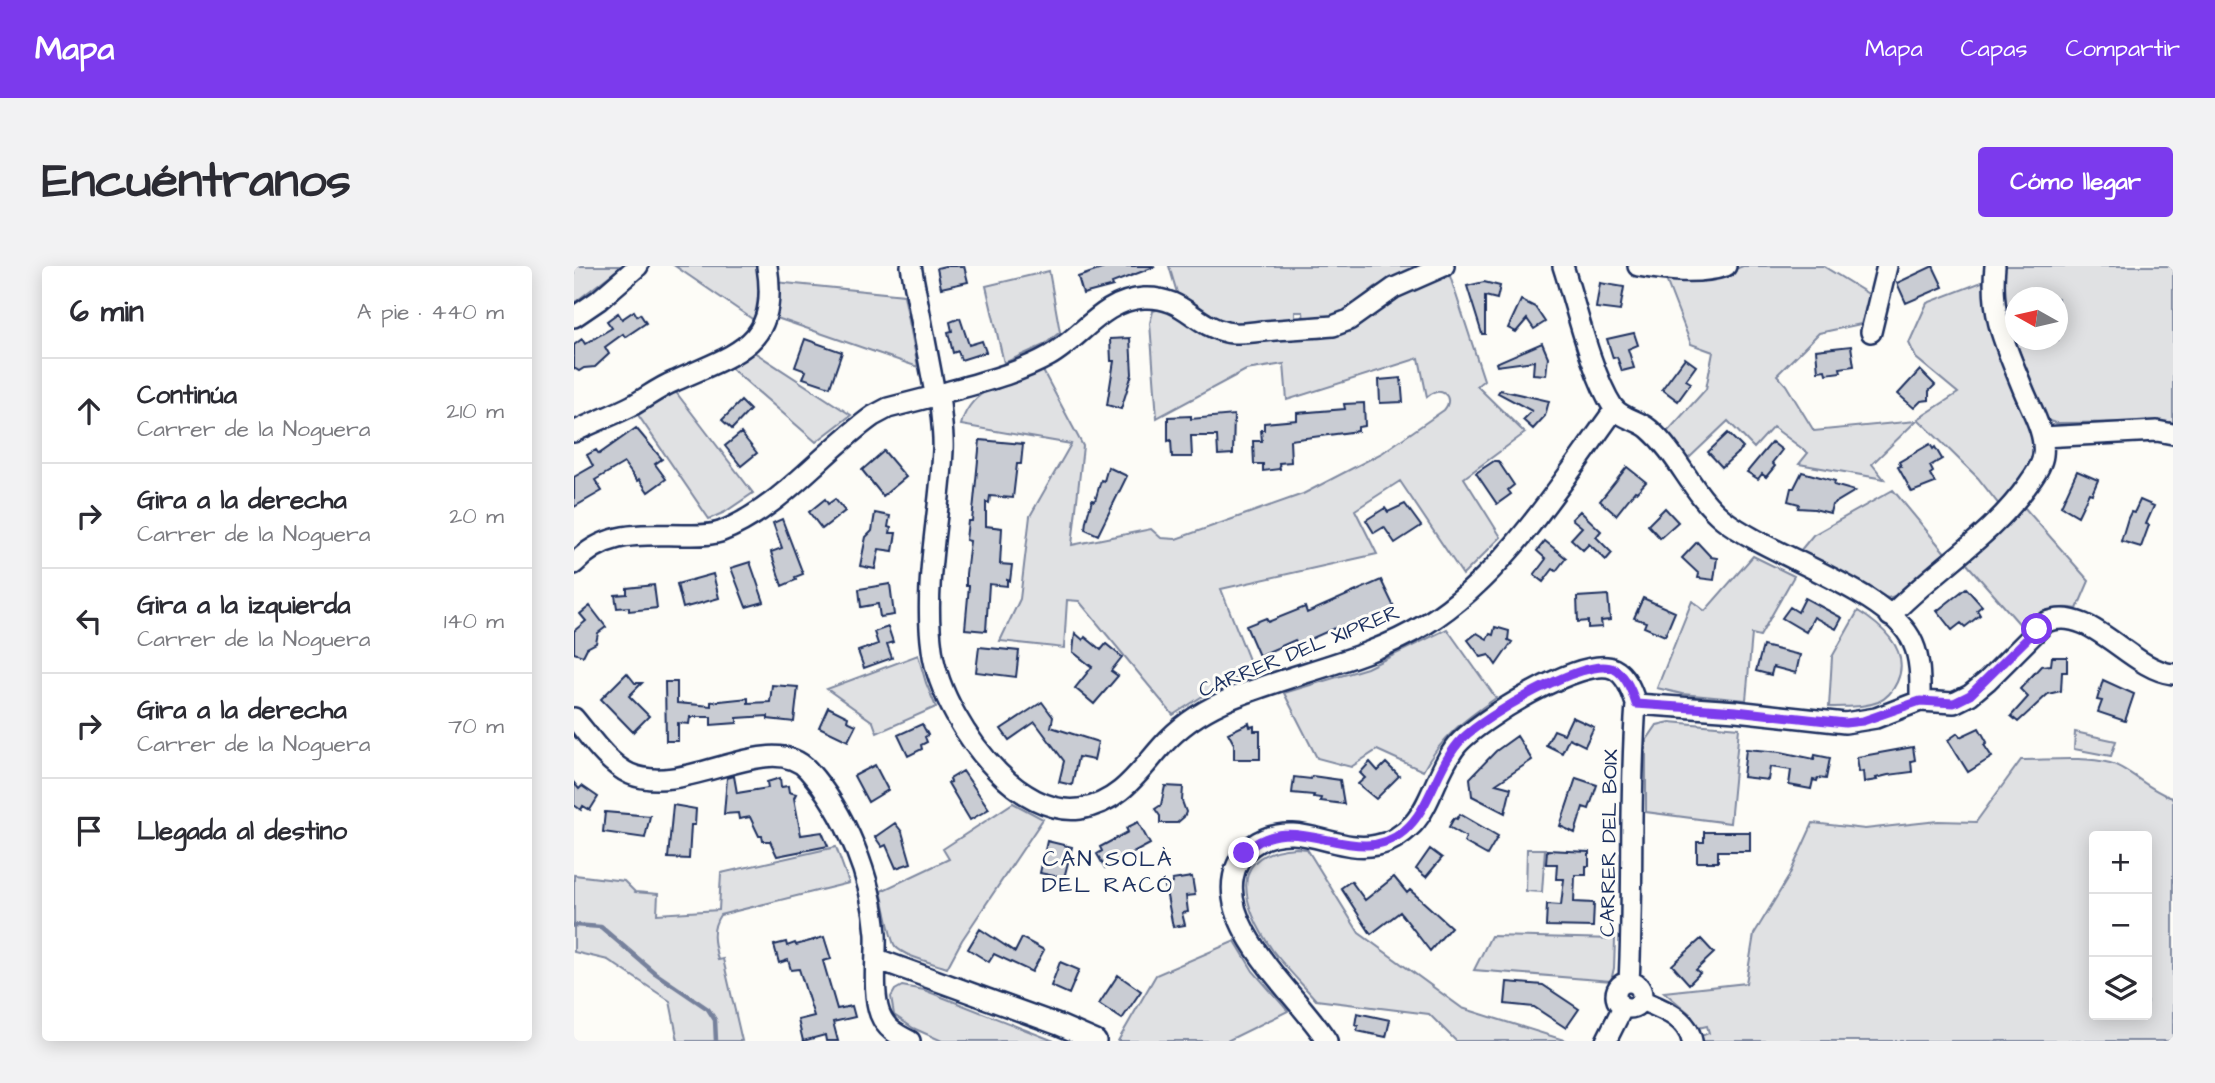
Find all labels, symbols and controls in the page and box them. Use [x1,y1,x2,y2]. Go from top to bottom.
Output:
text: Mapa [35,26,114,72]
text: Mapa [1865,32,1923,66]
text: Capas [1961,32,2027,66]
text: Compartir [2065,32,2180,66]
button: Cómo llegar [1978,147,2173,217]
text: Encuéntranos [42,148,351,216]
north arrow [2005,287,2068,350]
text: 6 min [70,291,144,333]
text: A pie · 440 m [357,296,504,328]
text: Continúa [137,377,237,413]
icon: ahead [70,392,108,430]
text: 210 m [446,395,504,427]
text: Carrer de la Noguera [137,413,370,445]
text: Gira a la derecha [137,482,347,518]
icon: right [70,497,108,535]
text: 20 m [449,500,504,532]
text: Carrer de la Noguera [137,518,370,550]
text: Gira a la izquierda [137,587,351,623]
street label: CARRER DEL XIPRER [1194,597,1404,705]
icon: left [70,602,108,640]
text: 140 m [444,605,504,637]
route start [2021,613,2052,644]
text: Carrer de la Noguera [137,623,370,655]
text: Gira a la derecha [137,692,347,728]
icon: right [70,707,108,745]
text: 70 m [448,710,504,742]
text: Carrer de la Noguera [137,728,370,760]
street label: CARRER DEL BOIX [1593,748,1625,937]
icon: arrive [70,812,108,850]
text: Llegada al destino [137,813,347,849]
map controls [2089,831,2152,1020]
button: + [2089,831,2152,894]
route end [1228,837,1259,868]
district label: CAN SOLÀ DEL RACÓ [1042,843,1174,901]
button: − [2089,894,2152,957]
button: layers [2089,957,2152,1020]

